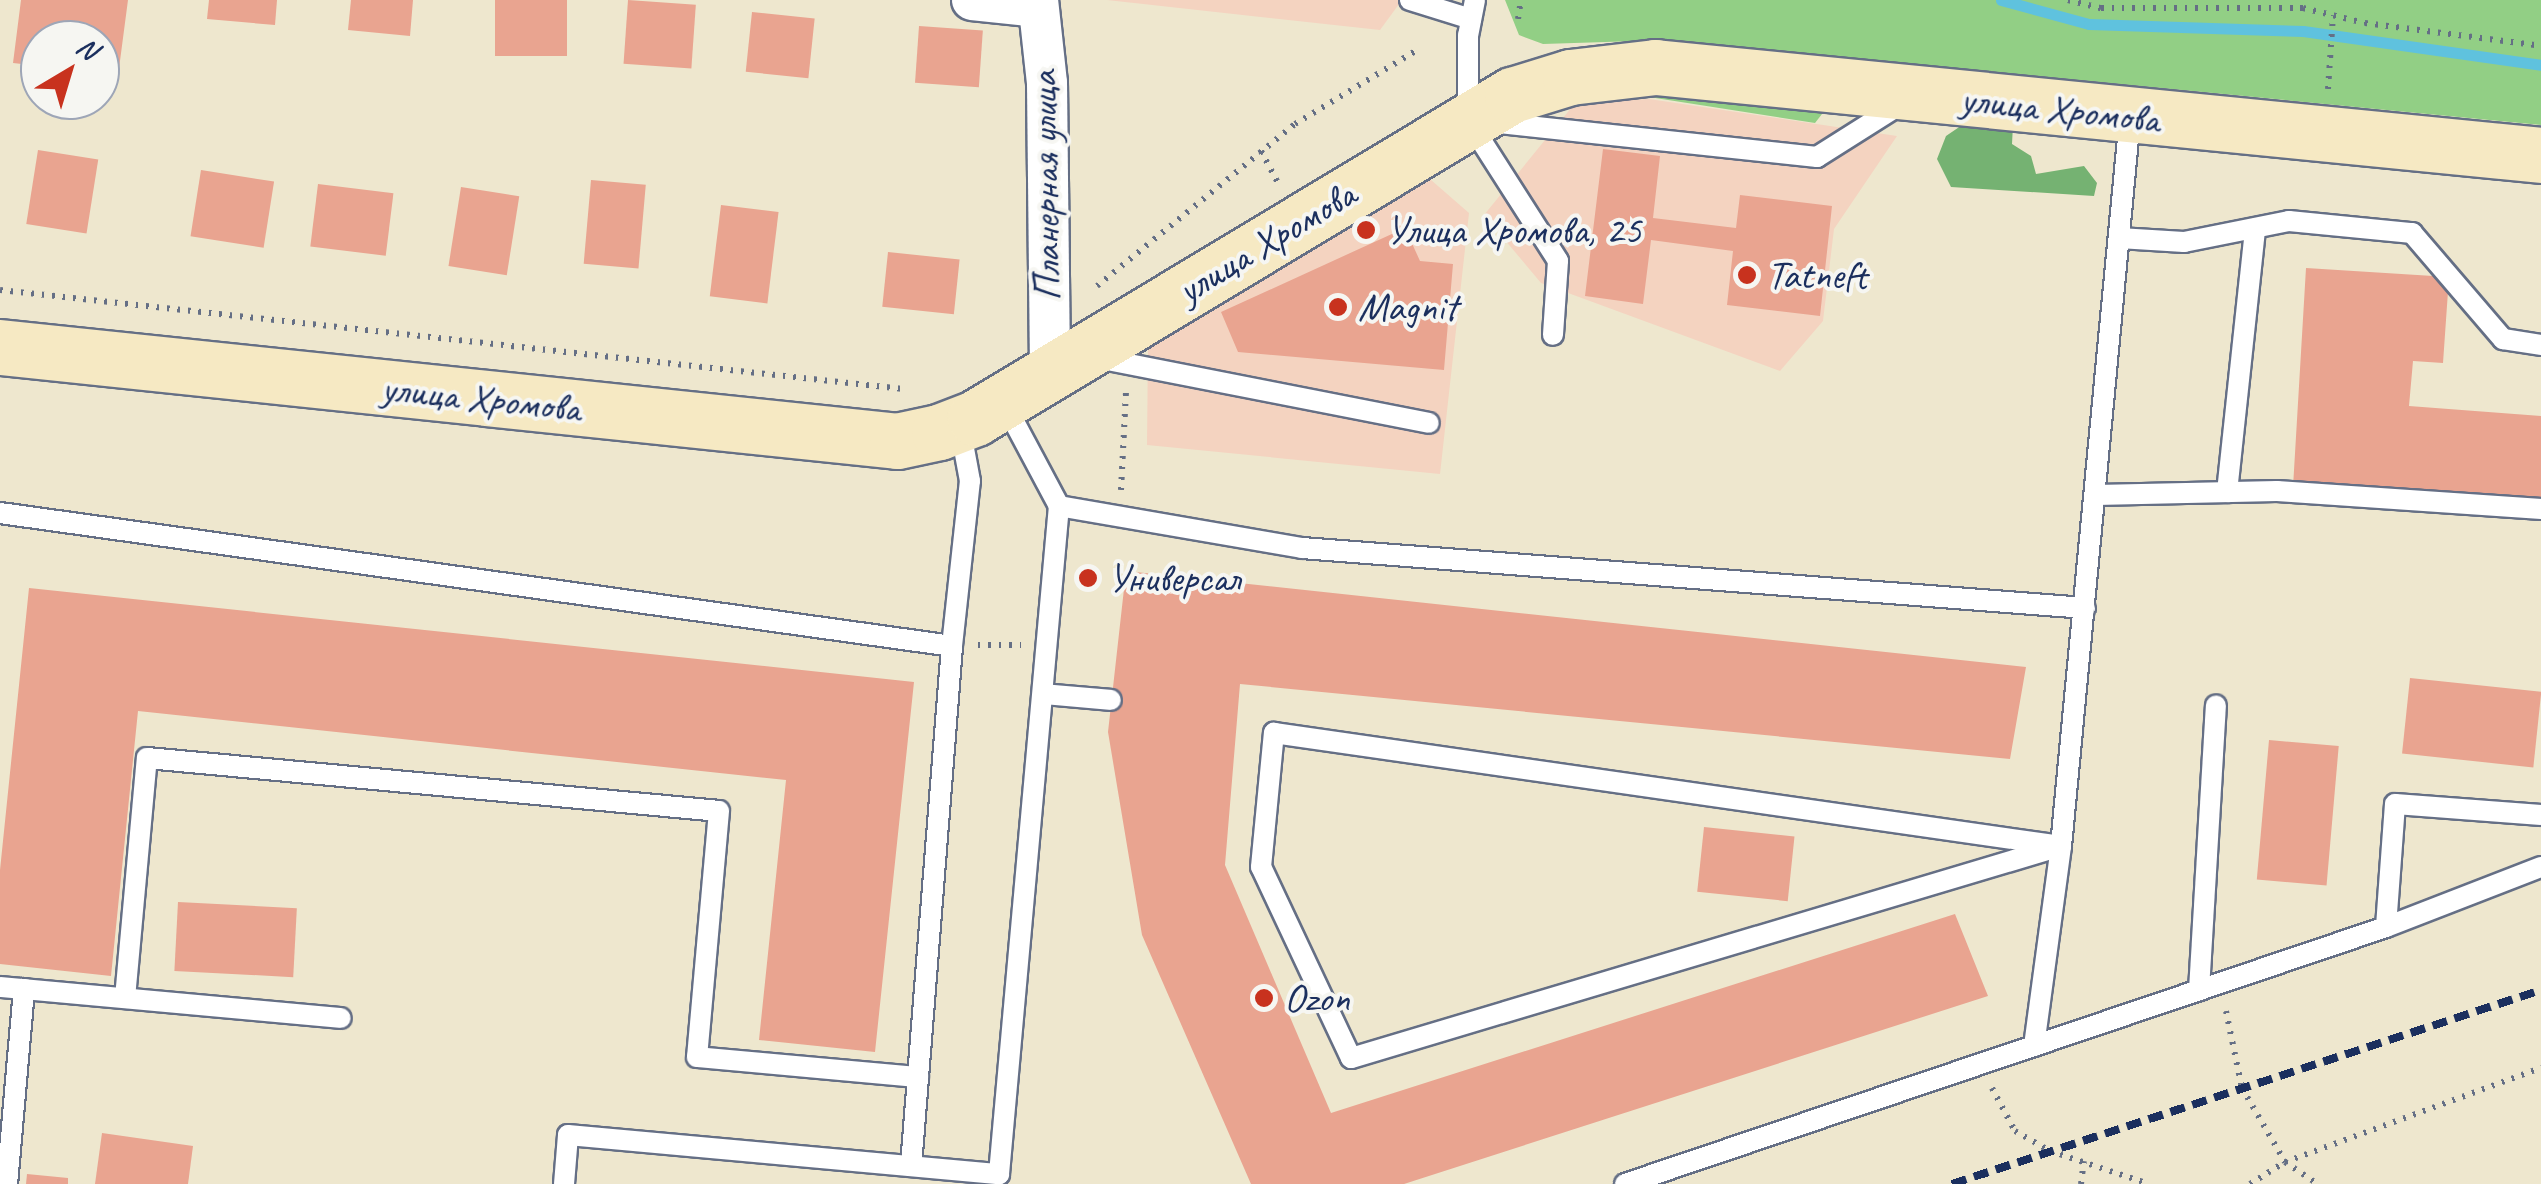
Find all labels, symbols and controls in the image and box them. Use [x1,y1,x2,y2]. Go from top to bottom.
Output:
north arrow [20,20,120,120]
text: N [70,28,105,67]
street label: Планерная улица [1019,69,1071,303]
street label: улица Хромова [1956,75,2164,143]
street label: улица Хромова [1167,169,1365,315]
place label: Улица Хромова, 25 [1386,206,1645,254]
marker: Улица Хромова, 25 [1355,219,1377,241]
place label: Tatneft [1767,251,1867,299]
marker: Tatneft [1736,264,1758,286]
place label: Magnit [1358,283,1457,331]
marker: Magnit [1327,296,1349,318]
street label: улица Хромова [377,364,585,432]
place label: Универсал [1108,554,1240,602]
marker: Универсал [1077,567,1099,589]
place label: Ozon [1284,974,1350,1022]
marker: Ozon [1253,987,1275,1009]

